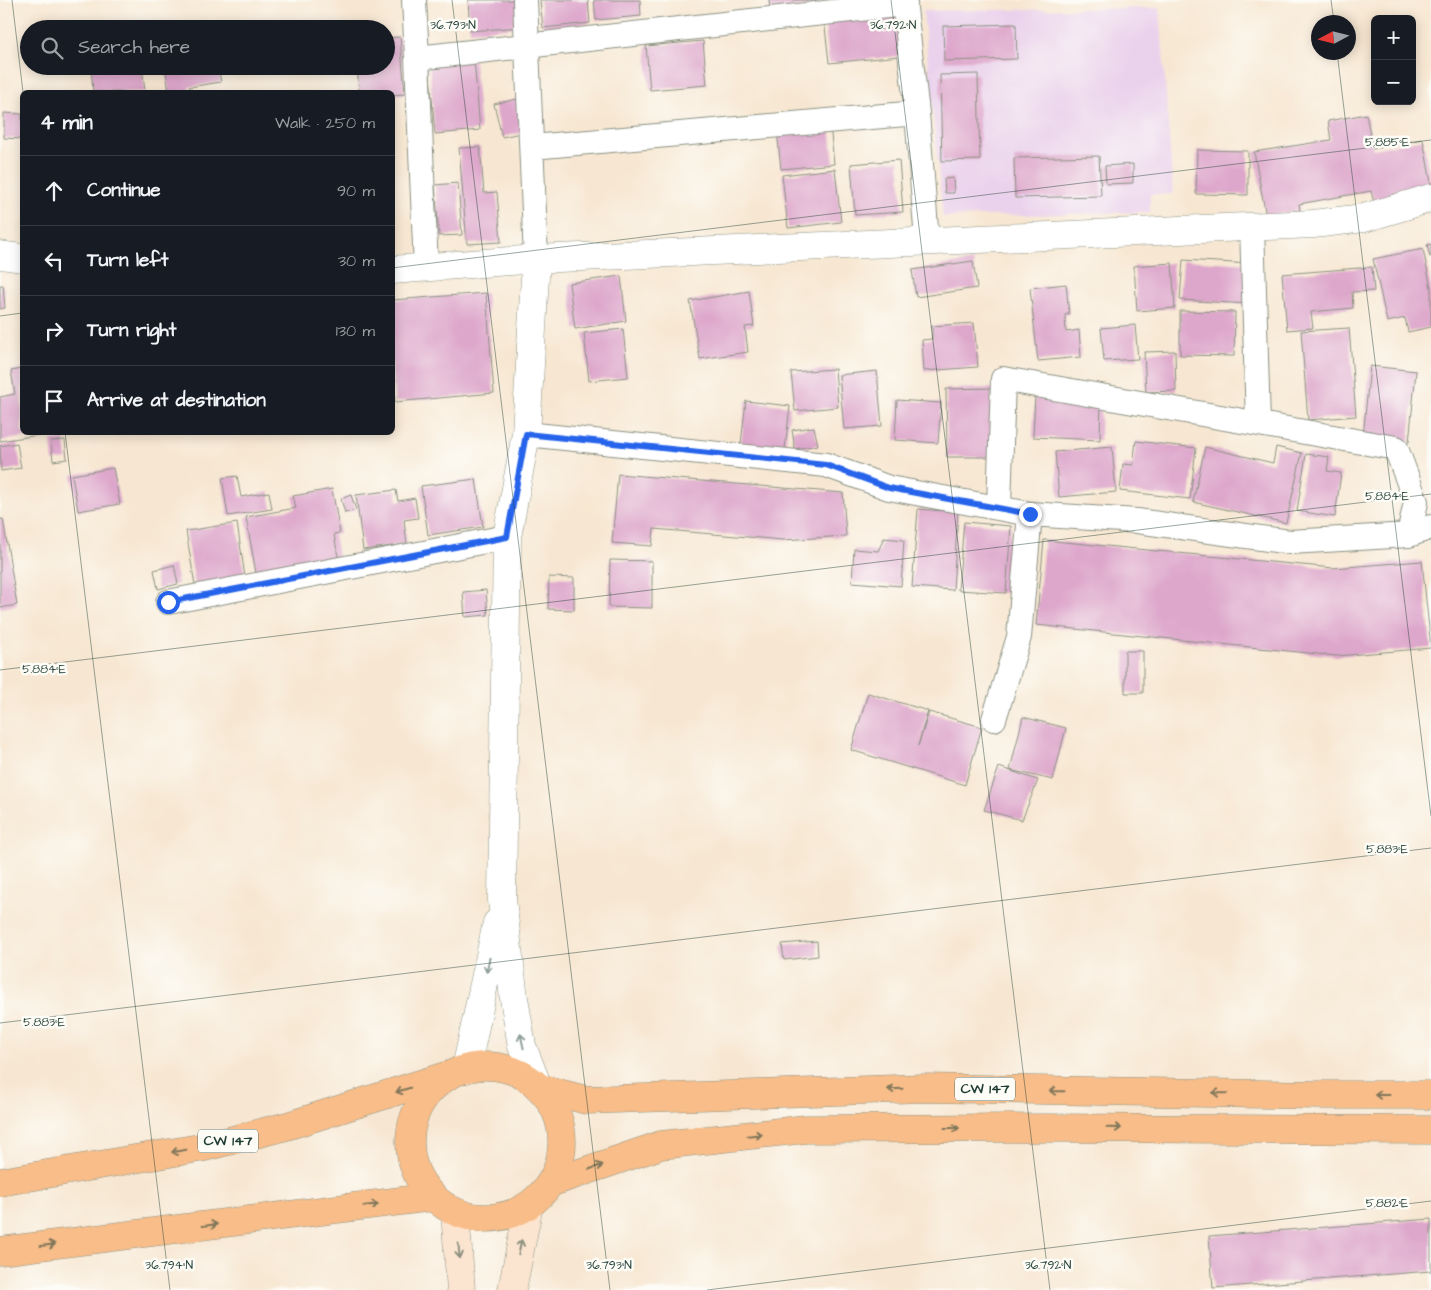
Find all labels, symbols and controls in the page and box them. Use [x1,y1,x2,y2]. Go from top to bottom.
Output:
north arrow [1311,15,1356,60]
map controls [1371,15,1416,105]
button: + [1371,15,1416,60]
text: 36.793°N [430,17,476,34]
text: 36.792°N [870,17,917,34]
search box [20,20,395,75]
icon: search [38,34,66,62]
text: Search here [78,34,190,61]
button: − [1371,60,1416,105]
text: 4 min [40,108,93,137]
text: Walk · 250 m [275,112,375,134]
text: 5.885°E [1365,134,1409,151]
icon: ahead [40,177,68,205]
text: Continue [87,177,161,204]
text: 90 m [337,180,375,202]
icon: left [40,247,68,275]
text: Turn left [87,247,168,274]
text: 30 m [338,250,375,272]
icon: right [40,317,68,345]
text: Turn right [87,317,176,344]
text: 130 m [336,320,375,342]
icon: arrive [40,387,68,415]
text: Arrive at destination [87,387,266,414]
text: 5.884°E [1365,488,1409,505]
route end [1019,503,1042,526]
route start [157,591,180,614]
text: 5.884°E [22,661,66,678]
text: 5.883°E [1366,841,1408,858]
one-way arrow [483,956,493,972]
text: 5.883°E [23,1014,65,1031]
one-way arrow [516,1033,526,1049]
road number: CW 147 [955,1078,1015,1100]
one-way arrow [395,1085,411,1095]
one-way arrow [887,1085,903,1094]
one-way arrow [1050,1086,1066,1095]
one-way arrow [1212,1089,1228,1098]
one-way arrow [1375,1090,1391,1100]
one-way arrow [944,1123,960,1133]
one-way arrow [1106,1123,1122,1133]
road number: CW 147 [198,1130,258,1152]
one-way arrow [746,1130,762,1140]
one-way arrow [171,1147,187,1157]
one-way arrow [588,1162,604,1172]
text: 5.882°E [1366,1195,1408,1212]
one-way arrow [363,1200,379,1210]
one-way arrow [201,1220,217,1230]
one-way arrow [40,1240,56,1250]
one-way arrow [516,1240,525,1256]
one-way arrow [454,1243,463,1259]
text: 36.794°N [145,1257,193,1274]
text: 36.793°N [586,1257,632,1274]
text: 36.792°N [1025,1257,1072,1274]

